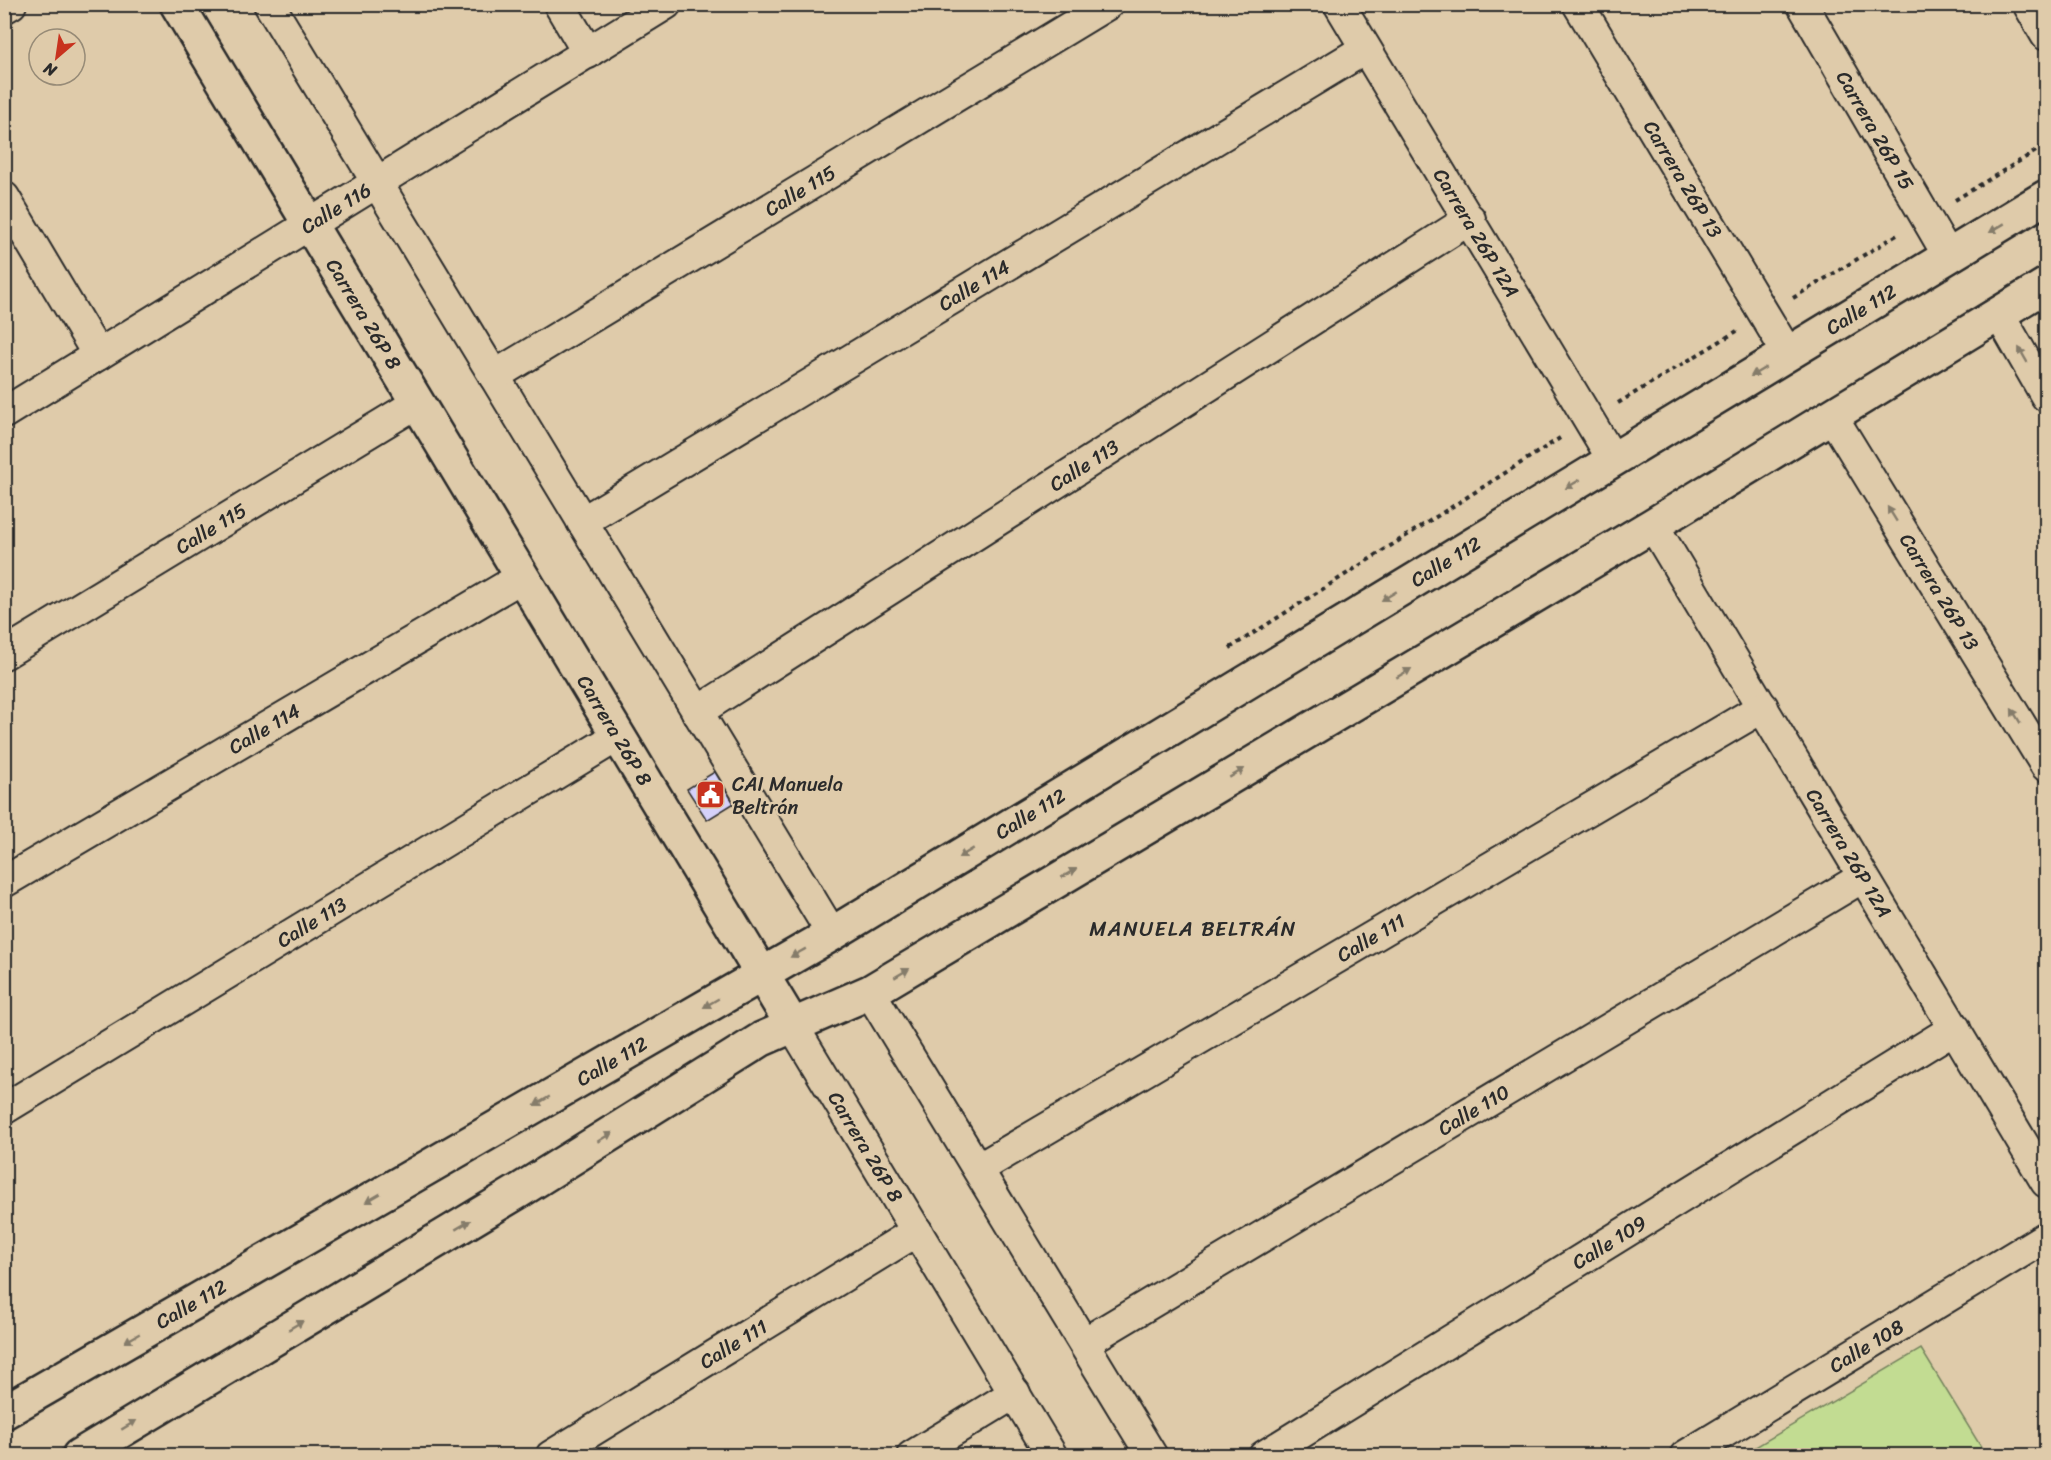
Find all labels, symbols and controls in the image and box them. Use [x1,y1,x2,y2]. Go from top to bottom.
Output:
north arrow [27,27,87,87]
text: N [37,54,63,86]
street label: Carrera 26P 15 [1826,64,1924,197]
street label: Carrera 26P 13 [1633,113,1732,245]
street label: Calle 115 [758,156,843,226]
street label: Carrera 26P 12A [1423,161,1529,305]
street label: Calle 116 [294,173,378,244]
one-way arrow [1988,222,2005,233]
street label: Calle 114 [931,250,1017,321]
street label: Carrera 26P 8 [316,252,411,377]
street label: Calle 112 [1819,274,1904,345]
one-way arrow [2018,346,2028,363]
one-way arrow [1750,367,1766,378]
street label: Calle 113 [1042,430,1126,501]
one-way arrow [1565,479,1581,490]
street label: Calle 115 [168,493,254,564]
one-way arrow [1886,506,1897,522]
street label: Calle 112 [1403,526,1489,597]
street label: Carrera 26P 13 [1890,526,1989,658]
one-way arrow [1381,591,1397,602]
street label: Carrera 26P 8 [567,668,662,793]
one-way arrow [1396,668,1412,679]
street label: Calle 114 [222,694,307,764]
one-way arrow [2010,708,2021,724]
place label: CAI Manuela Beltrán [732,767,843,825]
one-way arrow [1229,768,1246,778]
public building icon: CAI Manuela Beltrán [695,779,727,811]
street label: Calle 112 [988,779,1073,849]
street label: Carrera 26P 12A [1796,781,1901,925]
one-way arrow [958,847,974,858]
one-way arrow [1061,868,1078,878]
street label: Calle 113 [270,887,354,958]
street label: Calle 111 [1330,904,1413,972]
district label: MANUELA BELTRÁN [1089,910,1297,948]
one-way arrow [789,948,806,958]
one-way arrow [894,967,910,978]
one-way arrow [702,997,719,1007]
street label: Calle 112 [570,1027,655,1096]
street label: Calle 110 [1431,1075,1517,1146]
street label: Carrera 26P 8 [818,1084,913,1210]
one-way arrow [534,1095,550,1106]
one-way arrow [596,1132,613,1143]
one-way arrow [365,1193,381,1204]
street label: Calle 109 [1565,1206,1654,1279]
one-way arrow [455,1219,471,1230]
street label: Calle 112 [149,1270,234,1339]
street label: Calle 111 [692,1310,775,1379]
street label: Calle 108 [1822,1310,1911,1383]
one-way arrow [288,1320,305,1330]
one-way arrow [124,1333,140,1344]
one-way arrow [121,1420,137,1431]

